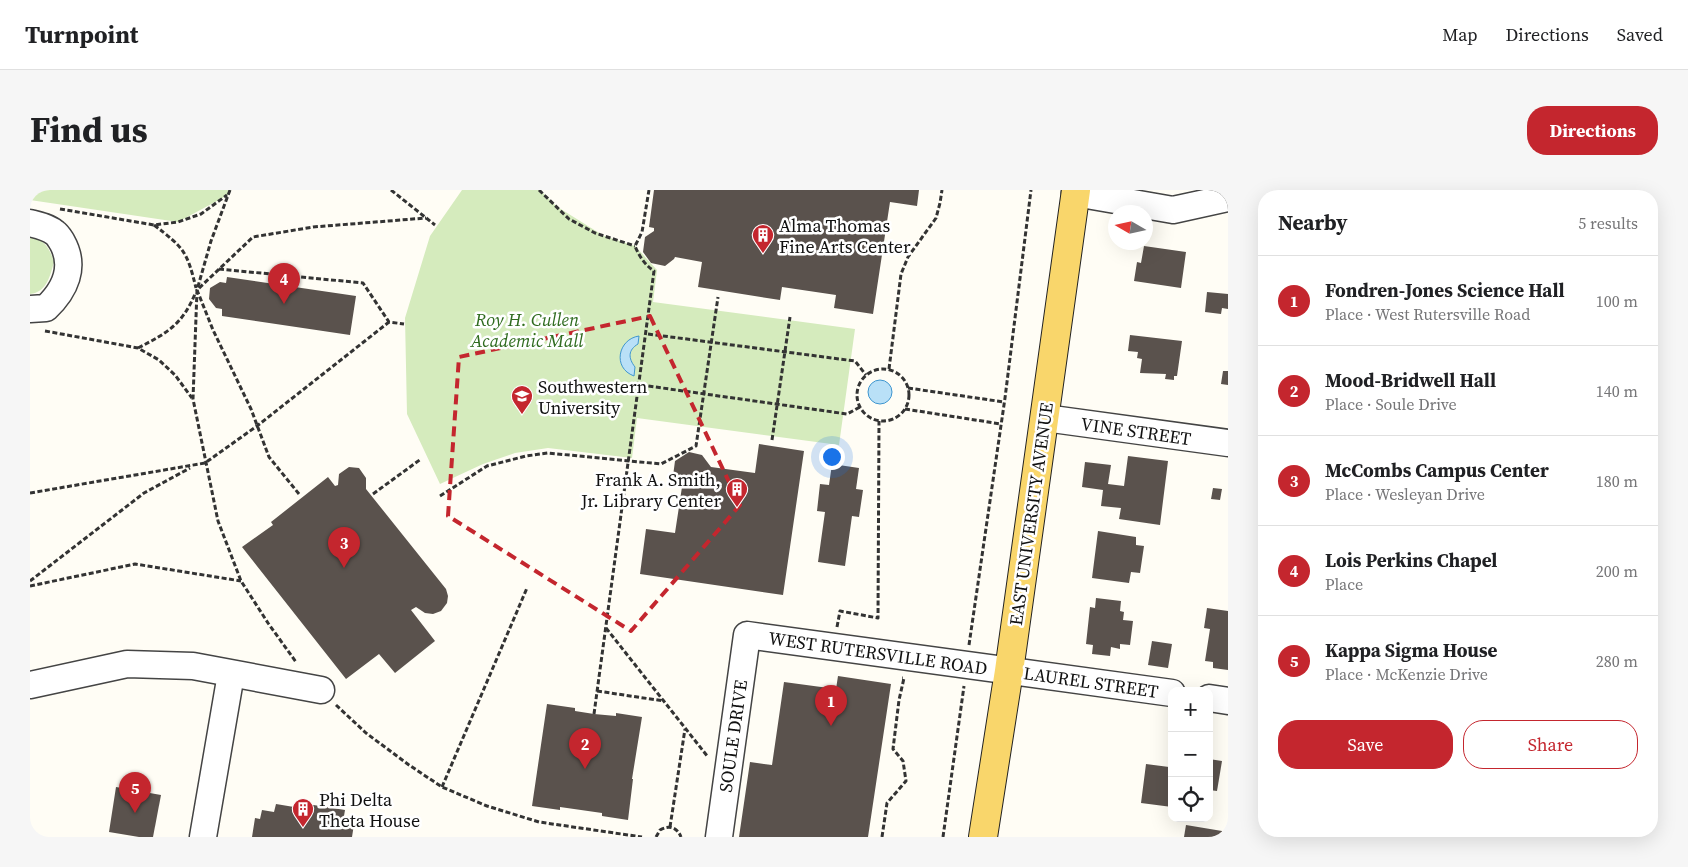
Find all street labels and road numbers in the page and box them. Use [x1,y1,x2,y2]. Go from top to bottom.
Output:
street label: EAST UNIVERSITY AVENUE [1003,401,1059,627]
street label: VINE STREET [1079,411,1193,451]
street label: WEST RUTERSVILLE ROAD [767,625,989,681]
street label: LAUREL STREET [1022,660,1160,704]
street label: SOULE DRIVE [713,678,753,794]

